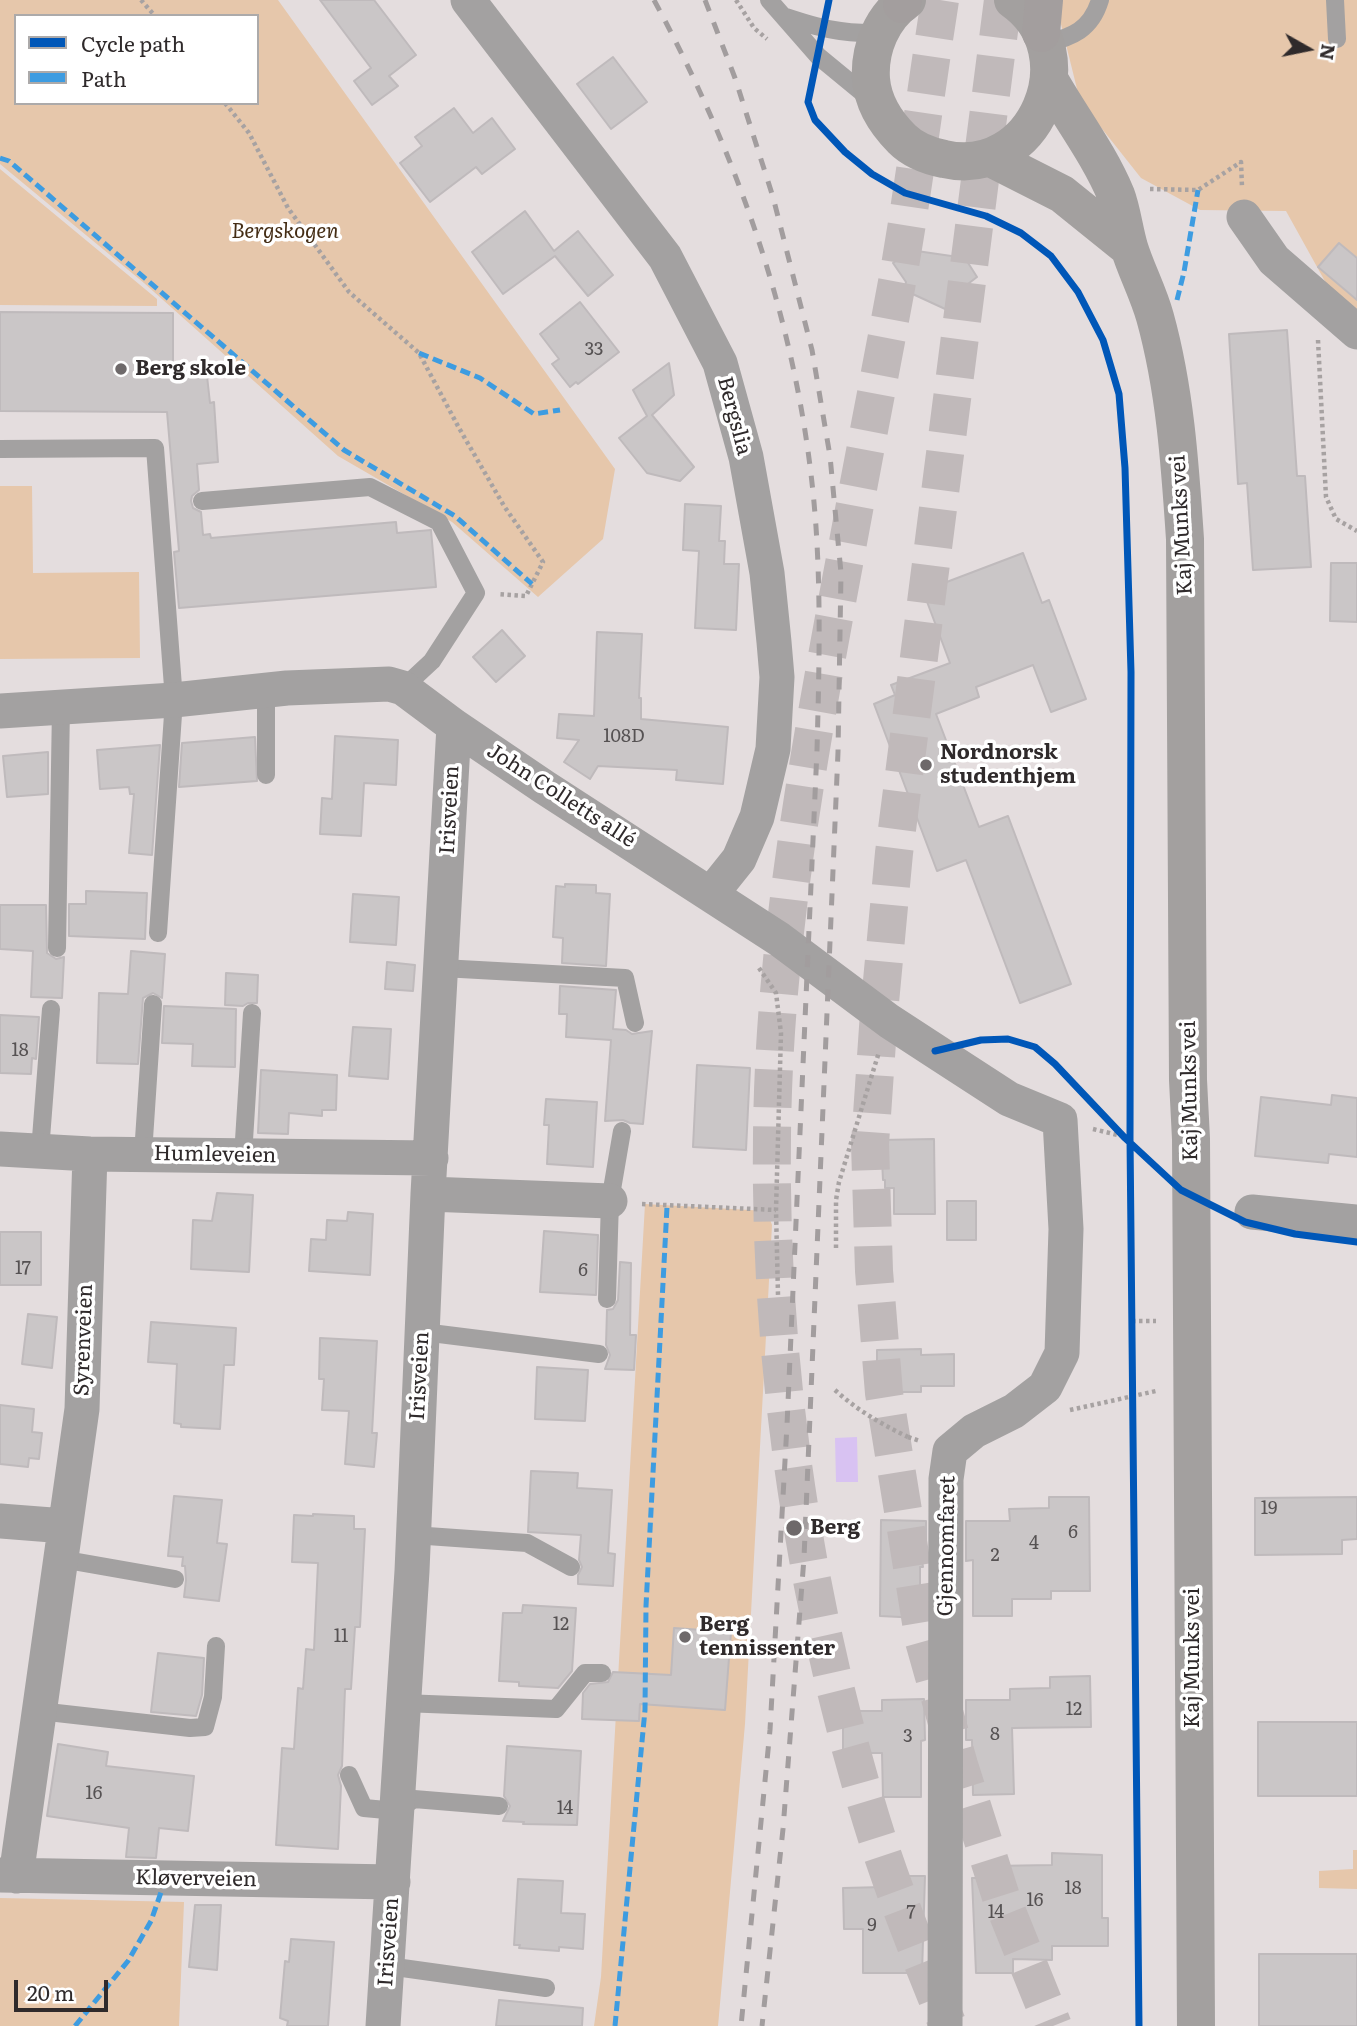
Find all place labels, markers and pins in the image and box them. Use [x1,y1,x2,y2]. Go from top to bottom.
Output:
place label: Berg skole [135,356,246,382]
marker: Berg skole [113,361,129,377]
place label: Nordnorsk studenthjem [940,740,1076,790]
marker: Nordnorsk studenthjem [918,757,934,773]
place label: Berg [810,1515,860,1541]
marker: Berg [784,1518,804,1538]
place label: Berg tennissenter [699,1612,835,1662]
marker: Berg tennissenter [677,1629,693,1645]

